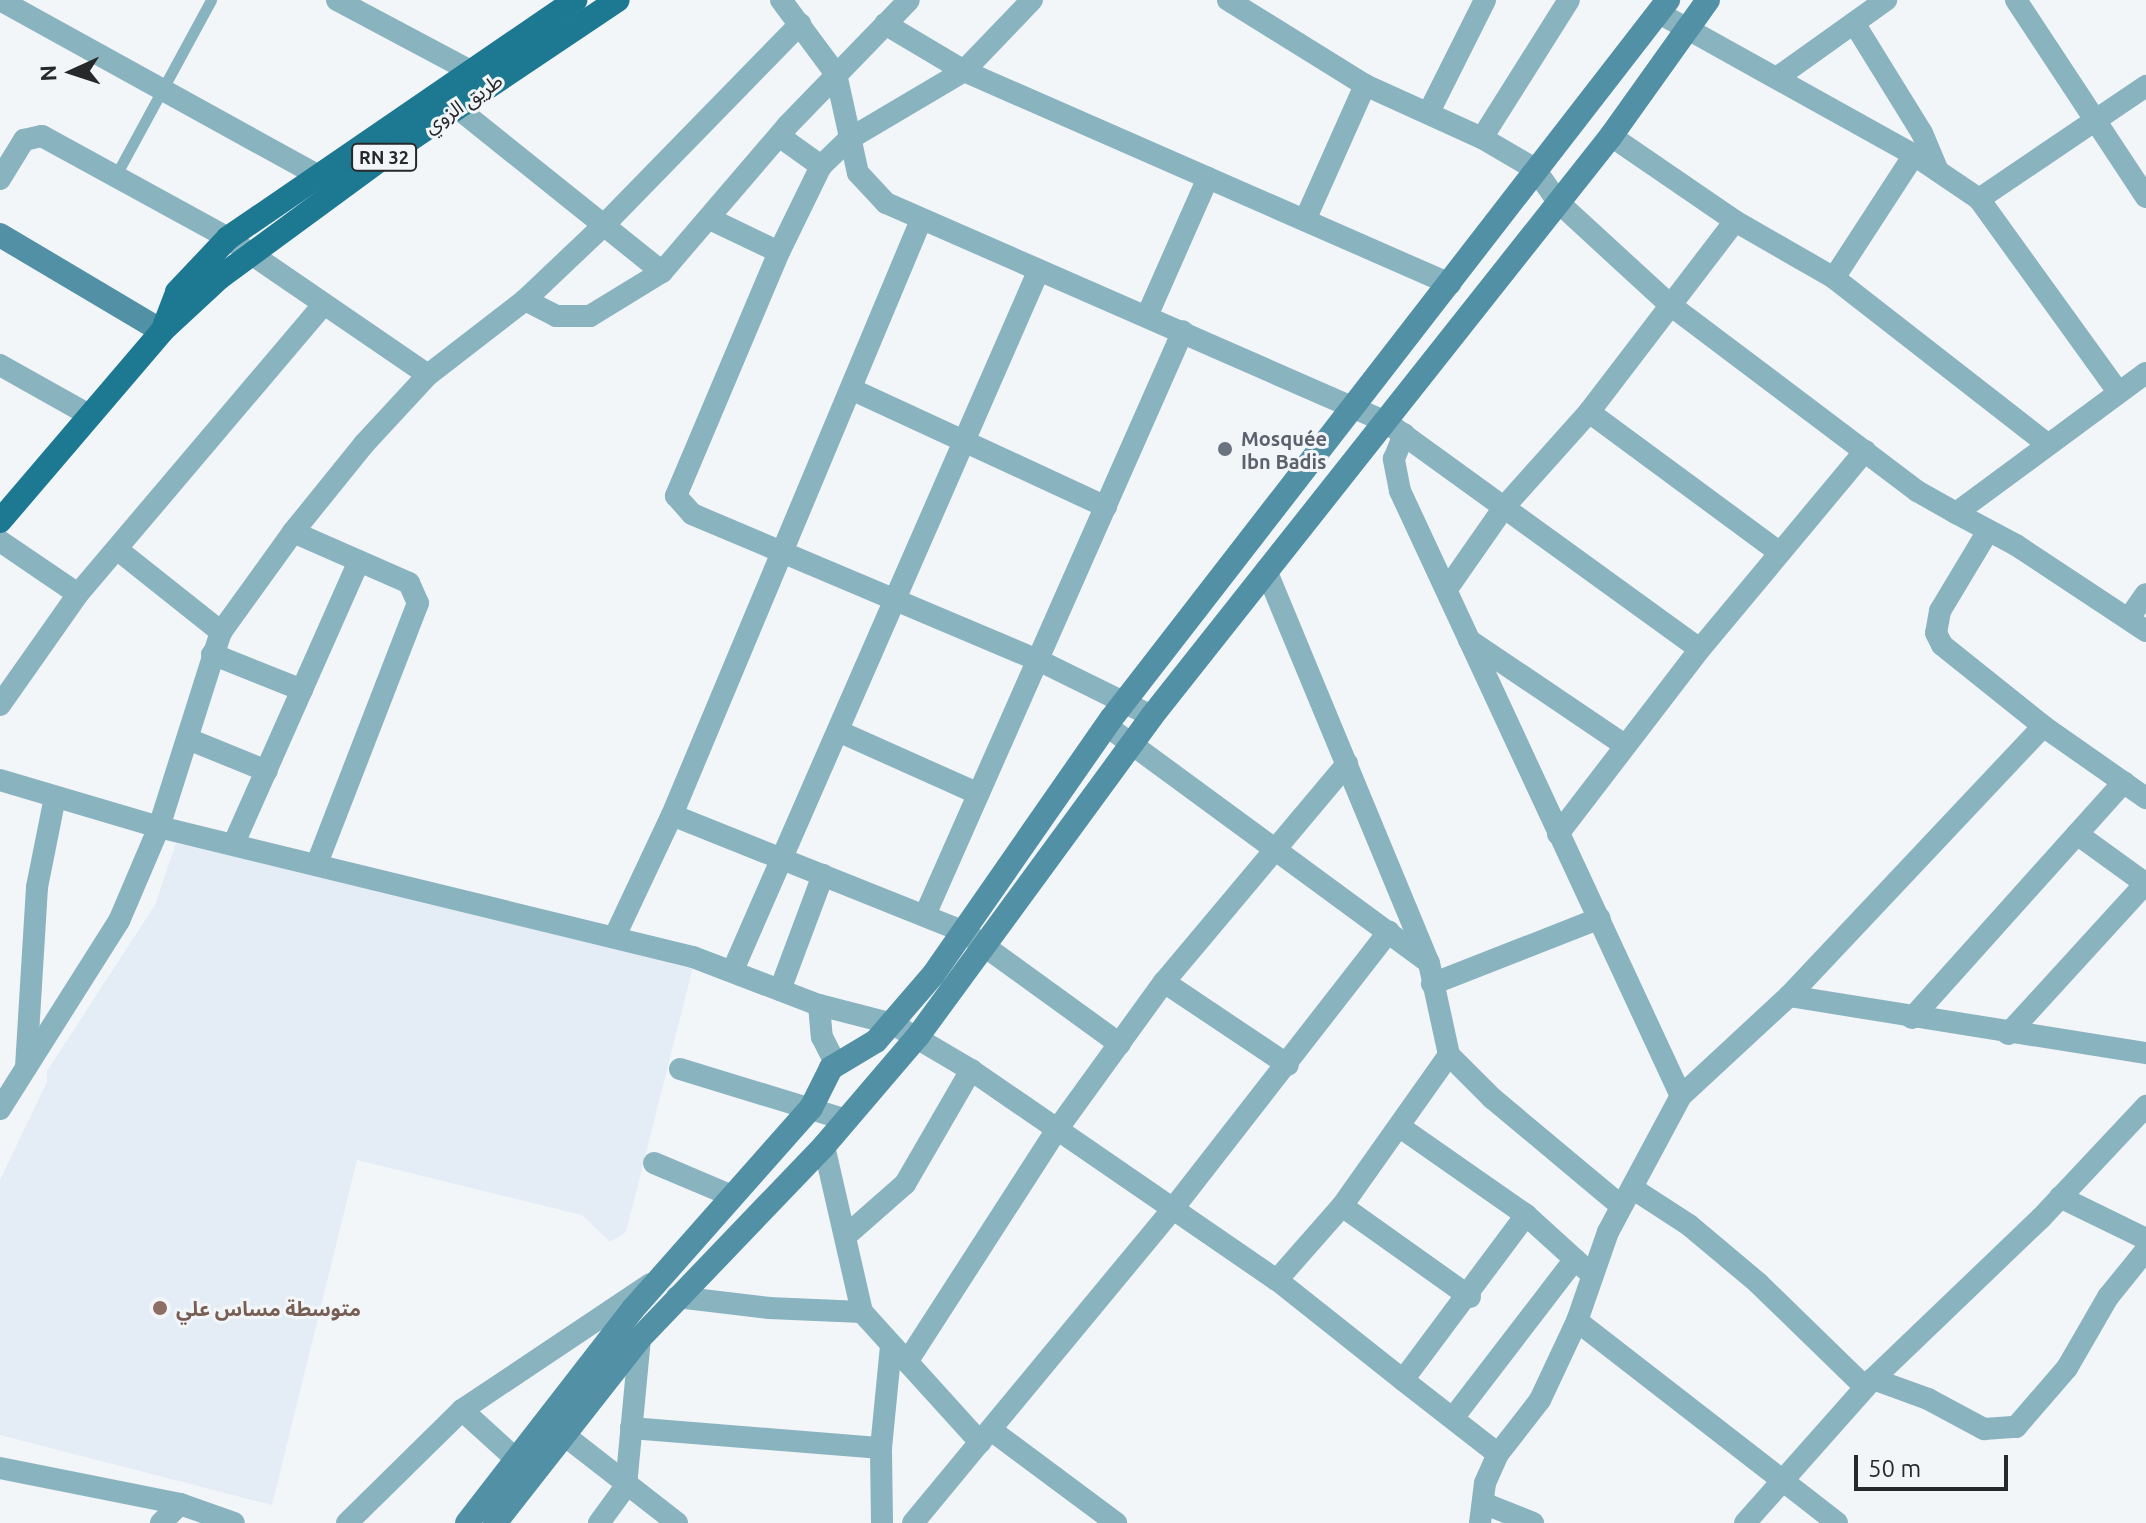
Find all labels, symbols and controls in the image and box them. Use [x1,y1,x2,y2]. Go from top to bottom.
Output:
north arrow [32,32,112,112]
text: N [35,64,60,82]
street label: طريق الزوي [419,68,507,138]
road number: RN 32 [350,143,418,171]
place label: Mosquée Ibn Badis [1241,426,1327,473]
marker: Mosquée Ibn Badis [1216,440,1234,458]
place label: متوسطة مساس علي [176,1296,361,1320]
marker: متوسطة مساس علي [151,1299,169,1317]
scale bar [1858,1439,2012,1489]
text: 50 m [1868,1455,1921,1482]

